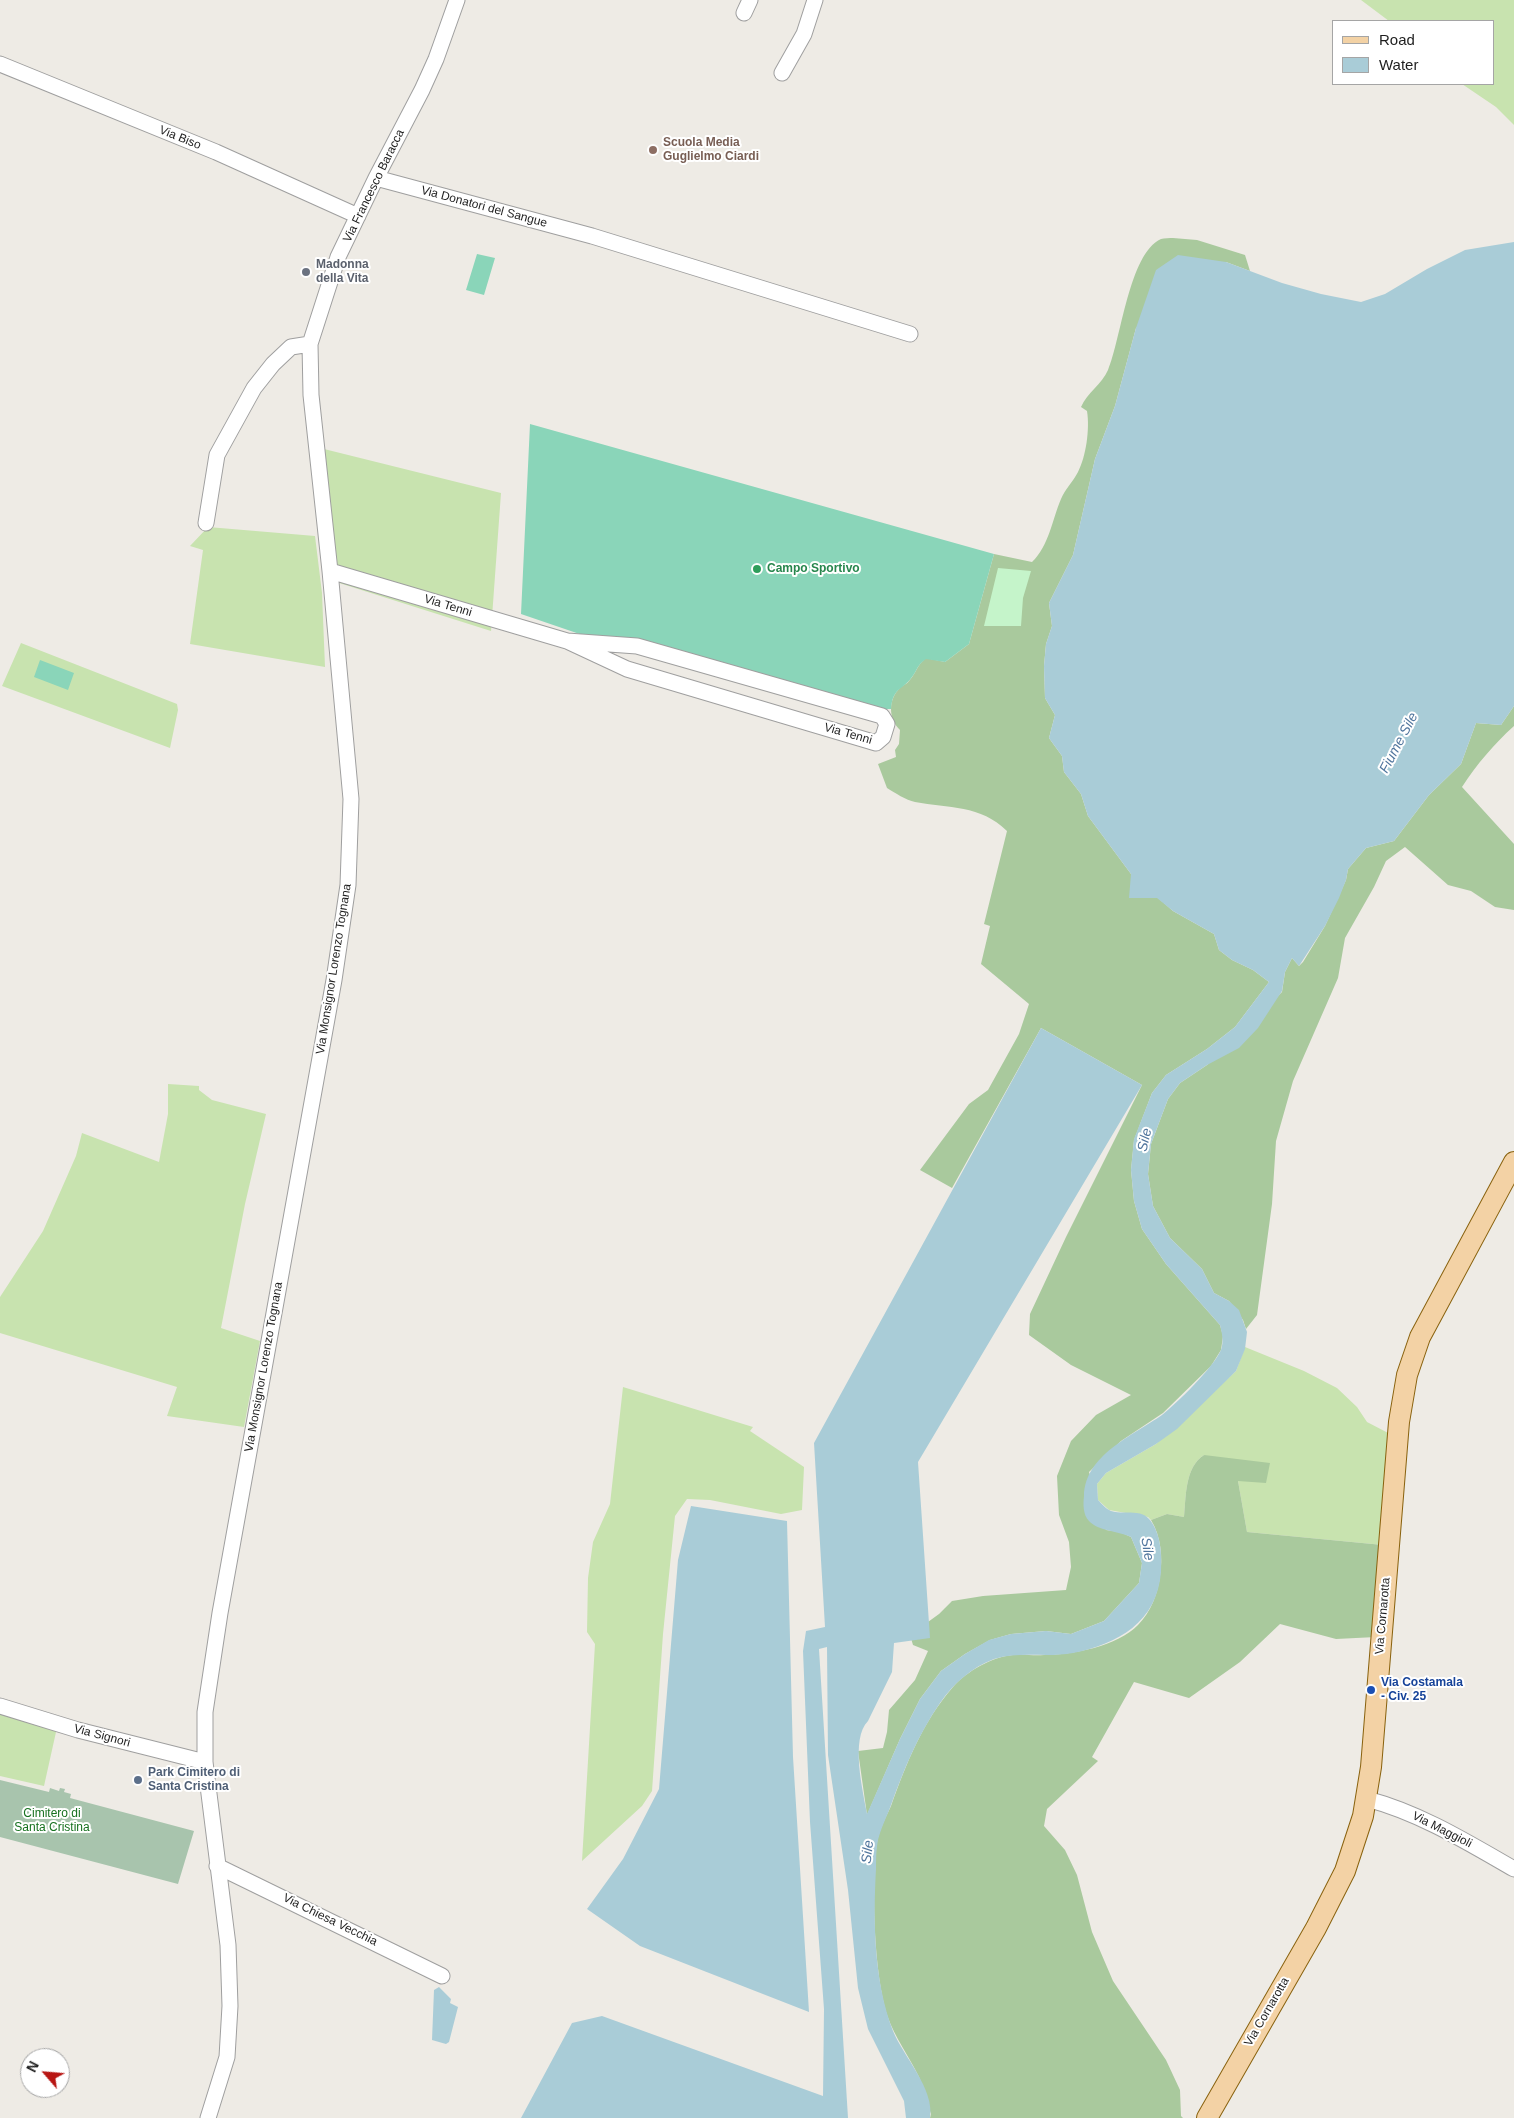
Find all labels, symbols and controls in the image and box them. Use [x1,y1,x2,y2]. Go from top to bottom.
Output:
legend [1332,20,1494,85]
text: Road [1379,31,1415,48]
text: Water [1379,56,1418,73]
street label: Via Biso [157,123,203,153]
street label: Via Francesco Baracca [340,127,408,245]
place label: Scuola Media Guglielmo Ciardi [663,136,759,164]
marker: Scuola Media Guglielmo Ciardi [647,144,659,156]
street label: Via Donatori del Sangue [419,183,549,231]
place label: Madonna della Vita [316,258,369,286]
marker: Madonna della Vita [300,266,312,278]
place label: Campo Sportivo [767,562,860,576]
marker: Campo Sportivo [751,563,763,575]
street label: Via Tenni [422,592,474,620]
water label: Fiume Sile [1376,710,1422,776]
street label: Via Tenni [822,720,874,748]
street label: Via Monsignor Lorenzo Tognana [313,883,355,1055]
water label: Sile [1134,1127,1156,1153]
street label: Via Monsignor Lorenzo Tognana [242,1281,286,1453]
water label: Sile [1137,1536,1157,1562]
street label: Via Cornarotta [1372,1577,1394,1655]
place label: Via Costamala - Civ. 25 [1381,1676,1463,1704]
marker: Via Costamala - Civ. 25 [1365,1684,1377,1696]
street label: Via Signori [72,1722,132,1750]
place label: Park Cimitero di Santa Cristina [148,1766,240,1794]
marker: Park Cimitero di Santa Cristina [132,1774,144,1786]
park label: Cimitero di Santa Cristina [14,1807,90,1835]
street label: Via Maggioli [1410,1809,1474,1851]
water label: Sile [858,1839,878,1865]
street label: Via Chiesa Vecchia [280,1891,380,1949]
street label: Via Cornarotta [1241,1975,1293,2049]
north arrow [20,2048,70,2098]
text: N [23,2059,42,2075]

